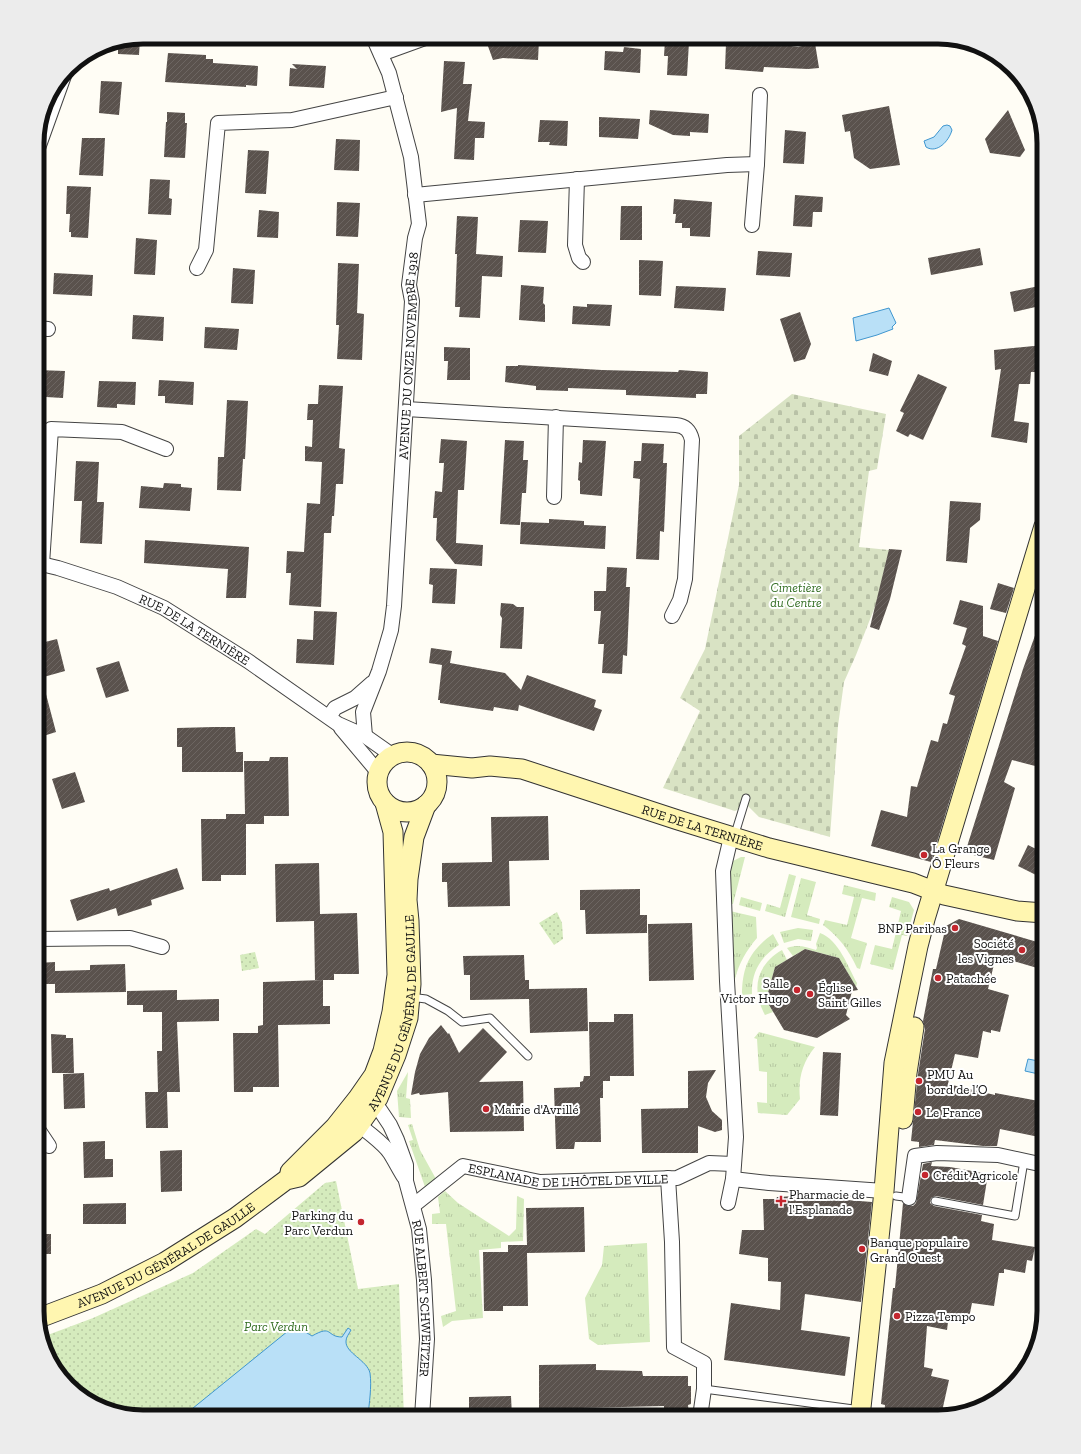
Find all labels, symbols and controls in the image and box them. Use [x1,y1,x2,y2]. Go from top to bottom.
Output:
street label: AVENUE DU ONZE NOVEMBRE 1918 [396,251,421,460]
park label: Cimetière du Centre [770,580,822,610]
street label: RUE DE LA TERNIÈRE [137,591,253,668]
street label: RUE DE LA TERNIÈRE [640,802,765,854]
place label: La Grange Ô Fleurs [932,841,990,871]
marker: La Grange Ô Fleurs [919,850,929,860]
street label: AVENUE DU GÉNÉRAL DE GAULLE [364,914,419,1114]
place label: BNP Paribas [878,921,947,936]
marker: BNP Paribas [950,923,960,933]
place label: Société les Vignes [958,936,1014,966]
marker: Société les Vignes [1017,945,1027,955]
place label: Patachée [946,971,996,986]
marker: Patachée [933,973,943,983]
place label: Salle Victor Hugo [720,976,789,1006]
place label: Église Saint Gilles [818,980,882,1010]
marker: Salle Victor Hugo [792,985,802,995]
marker: Église Saint Gilles [805,989,815,999]
place label: PMU Au bord de l’O [926,1067,988,1097]
marker: PMU Au bord de l’O [914,1076,924,1086]
place label: Mairie d'Avrillé [494,1102,579,1117]
marker: Mairie d'Avrillé [481,1104,491,1114]
place label: Le France [926,1105,981,1120]
marker: Le France [913,1107,923,1117]
street label: ESPLANADE DE L'HÔTEL DE VILLE [467,1160,669,1190]
place label: Crédit Agricole [933,1168,1018,1183]
marker: Crédit Agricole [920,1170,930,1180]
place label: Pharmacie de l'Esplanade [789,1187,865,1217]
marker: Pharmacie de l'Esplanade [776,1196,786,1206]
street label: AVENUE DU GÉNÉRAL DE GAULLE [75,1199,258,1311]
place label: Parking du Parc Verdun [284,1208,354,1238]
marker: Parking du Parc Verdun [356,1217,366,1227]
street label: RUE ALBERT SCHWEITZER [409,1218,434,1377]
place label: Banque populaire Grand Ouest [870,1235,968,1265]
marker: Banque populaire Grand Ouest [857,1244,867,1254]
place label: Pizza Tempo [905,1309,976,1324]
marker: Pizza Tempo [892,1311,902,1321]
park label: Parc Verdun [244,1319,308,1334]

